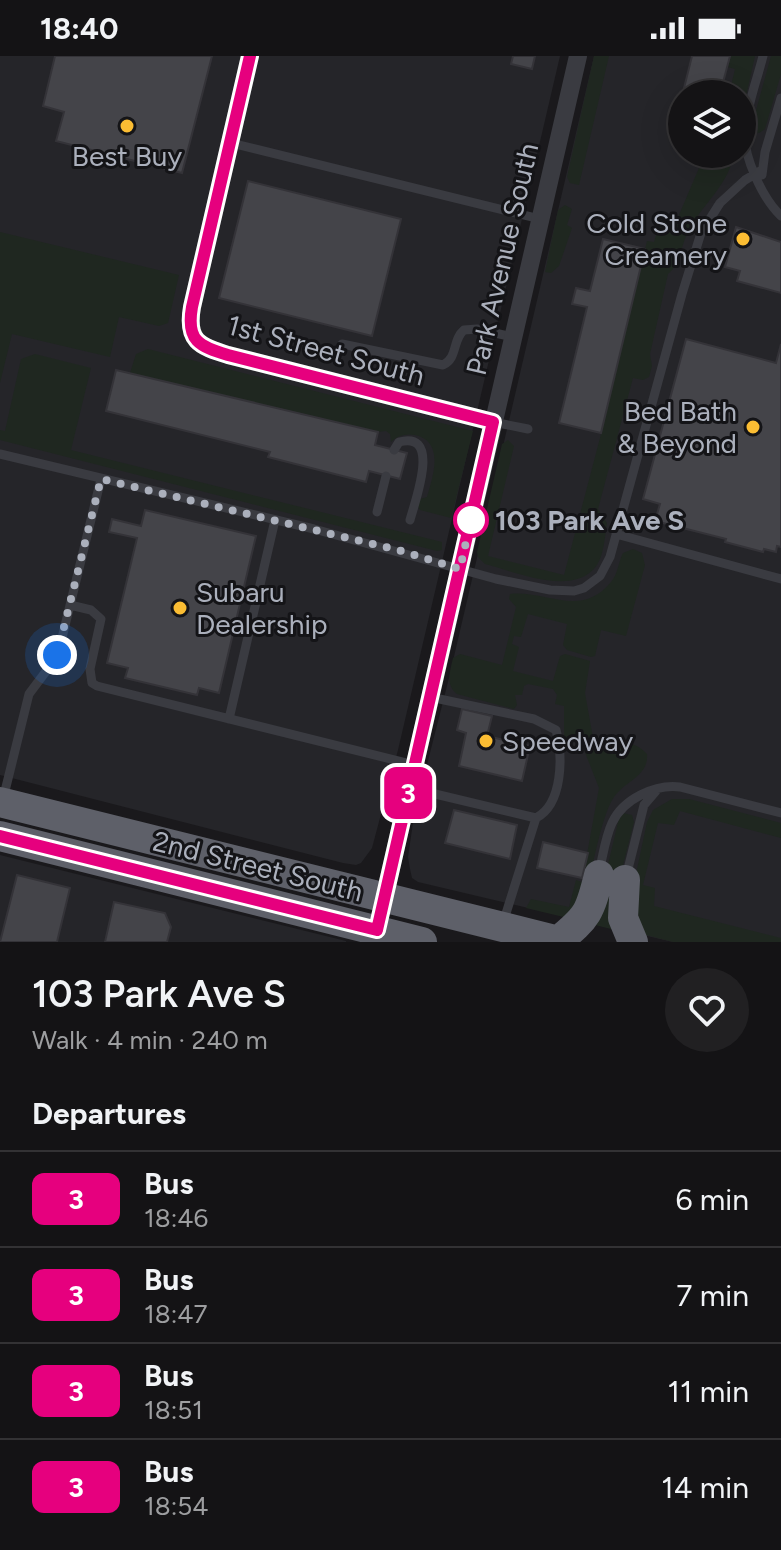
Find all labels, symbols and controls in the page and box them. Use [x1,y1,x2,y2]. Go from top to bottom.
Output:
text: 18:40 [40,10,118,47]
map controls [668,80,756,168]
button: layers [668,80,756,168]
marker: Best Buy [118,117,136,135]
place label: Best Buy [72,139,182,173]
street label: Park Avenue South [459,140,545,378]
place label: Cold Stone Creamery [586,206,727,272]
marker: Cold Stone Creamery [734,230,752,248]
street label: 1st Street South [224,307,428,393]
place label: Bed Bath & Beyond [617,394,737,460]
marker: Bed Bath & Beyond [744,418,762,436]
marker: 103 Park Ave S [454,503,488,537]
place label: 103 Park Ave S [495,503,684,537]
place label: Subaru Dealership [196,575,327,641]
marker: Subaru Dealership [171,599,189,617]
your location [37,635,77,675]
place label: Speedway [502,724,633,758]
marker: Speedway [477,732,495,750]
line badge: 3 [382,767,434,819]
text: 3 [400,776,416,810]
street label: 2nd Street South [149,823,367,909]
button: heart [665,968,749,1052]
text: 103 Park Ave S [32,971,286,1017]
text: Walk · 4 min · 240 m [32,1024,268,1056]
text: Departures [32,1095,186,1132]
text: Bus [144,1165,193,1202]
text: 6 min [675,1181,749,1218]
text: 3 [68,1182,84,1216]
text: 18:46 [144,1202,208,1234]
text: Bus [144,1261,193,1298]
text: 7 min [676,1277,749,1314]
text: 3 [68,1278,84,1312]
text: 18:47 [144,1298,207,1330]
text: Bus [144,1357,193,1394]
text: 11 min [668,1373,749,1410]
text: 3 [68,1374,84,1408]
text: 18:51 [144,1394,203,1426]
text: Bus [144,1453,193,1490]
text: 14 min [661,1469,749,1506]
text: 3 [68,1470,84,1504]
text: 18:54 [144,1490,208,1522]

